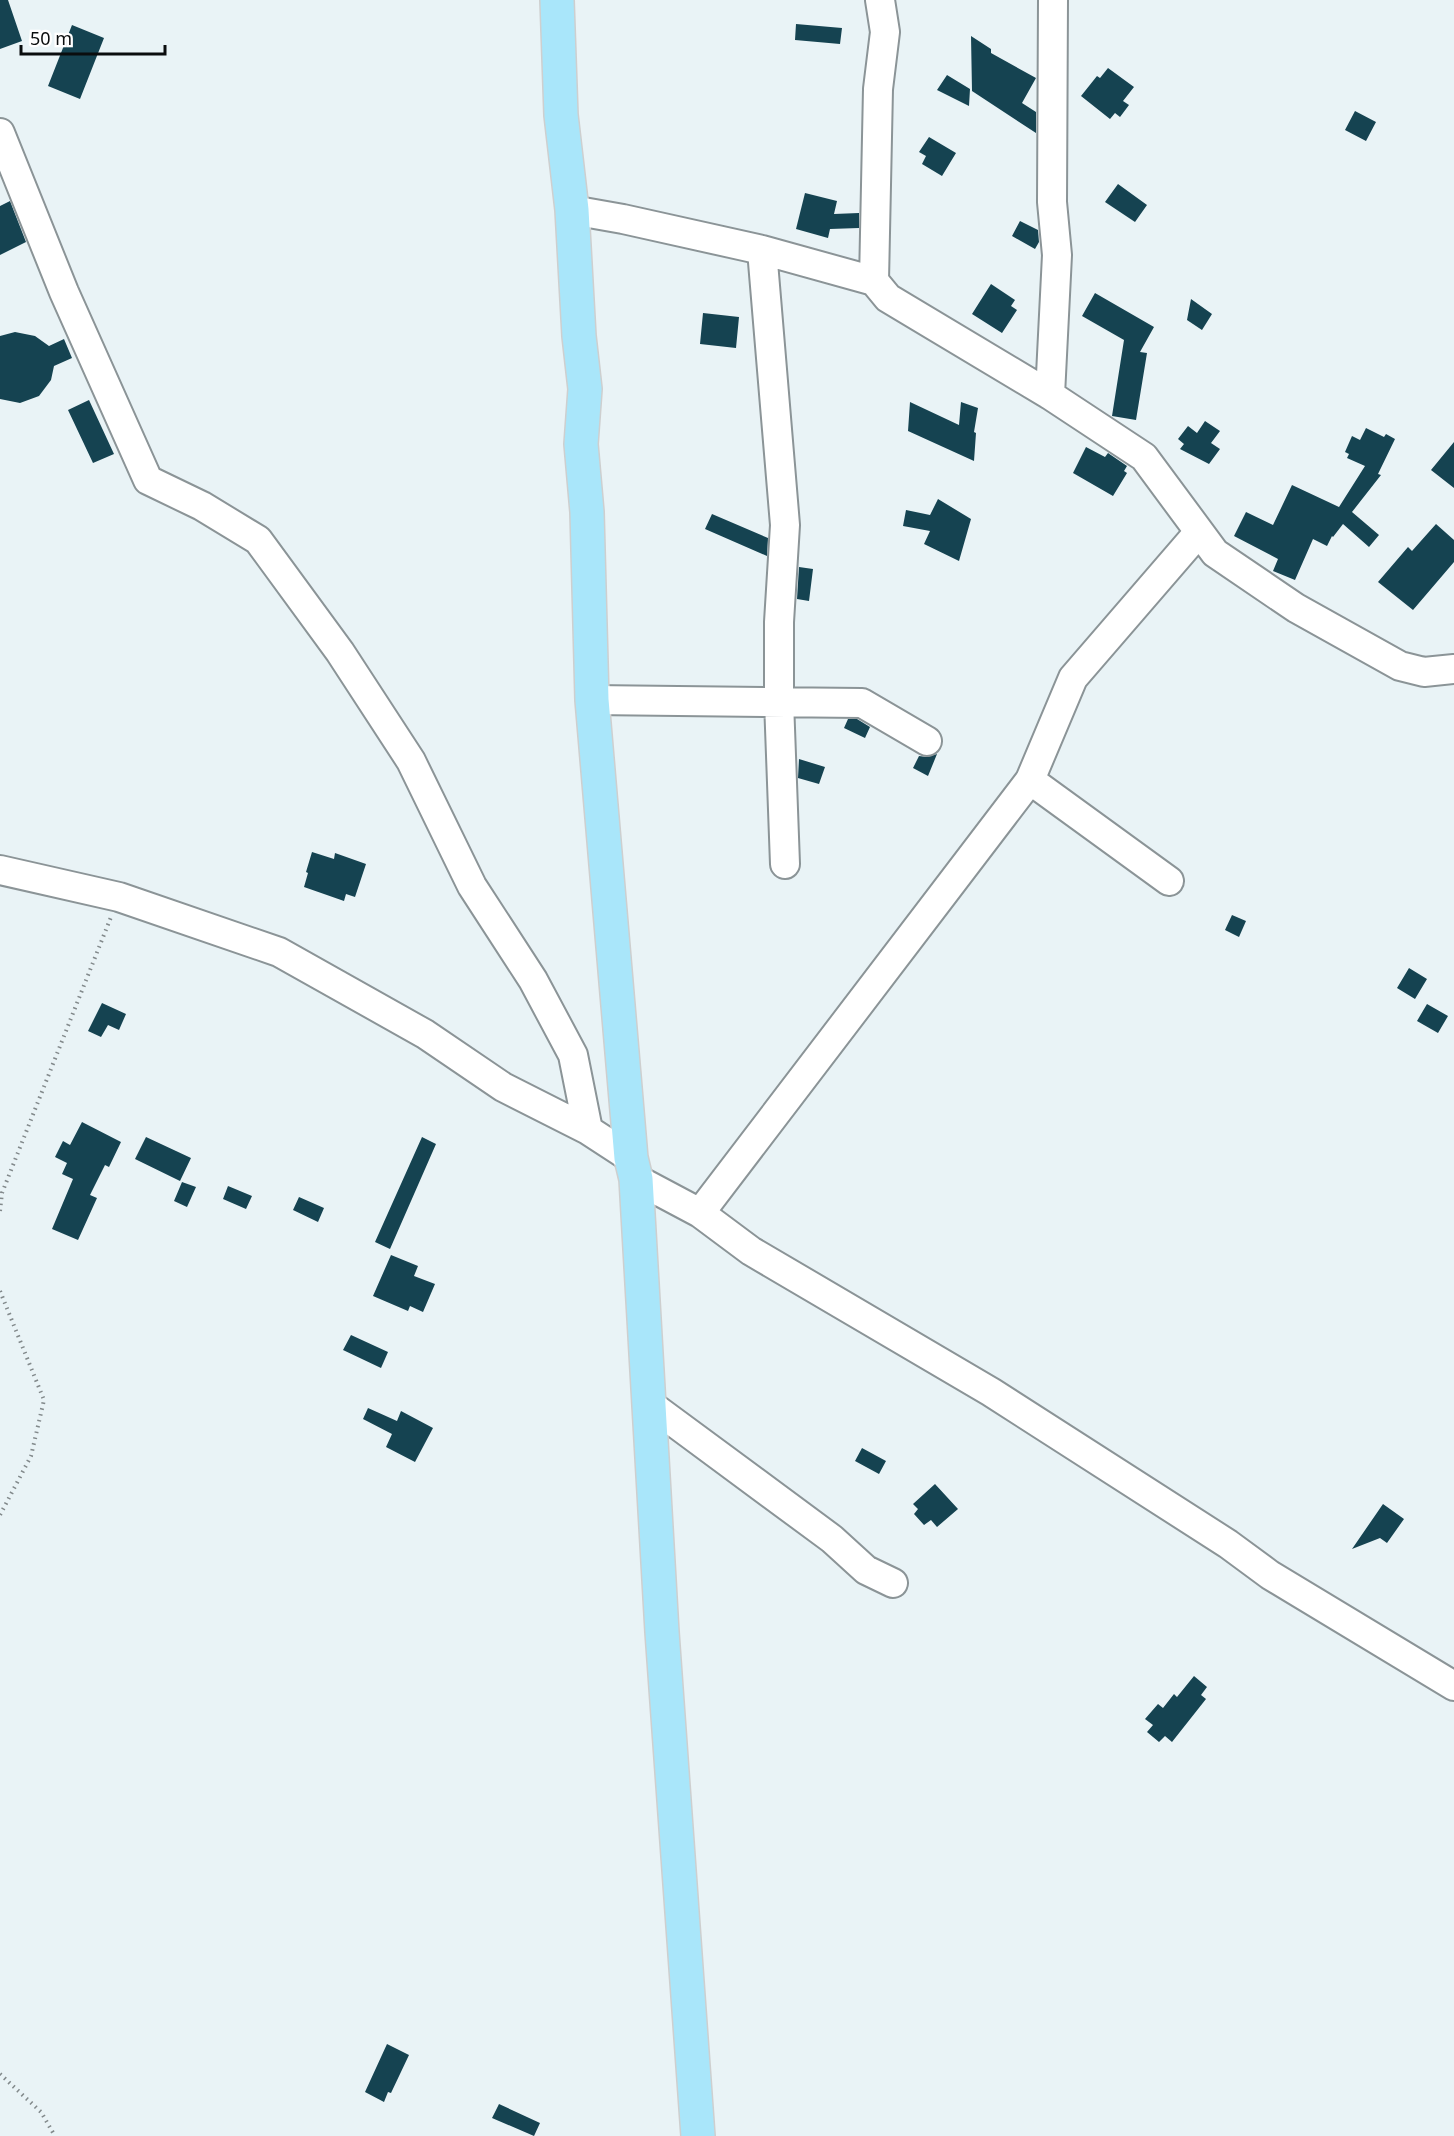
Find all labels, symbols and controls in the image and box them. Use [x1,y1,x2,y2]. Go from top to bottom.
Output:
scale bar [21,18,165,56]
text: 50 m [30,26,72,50]

